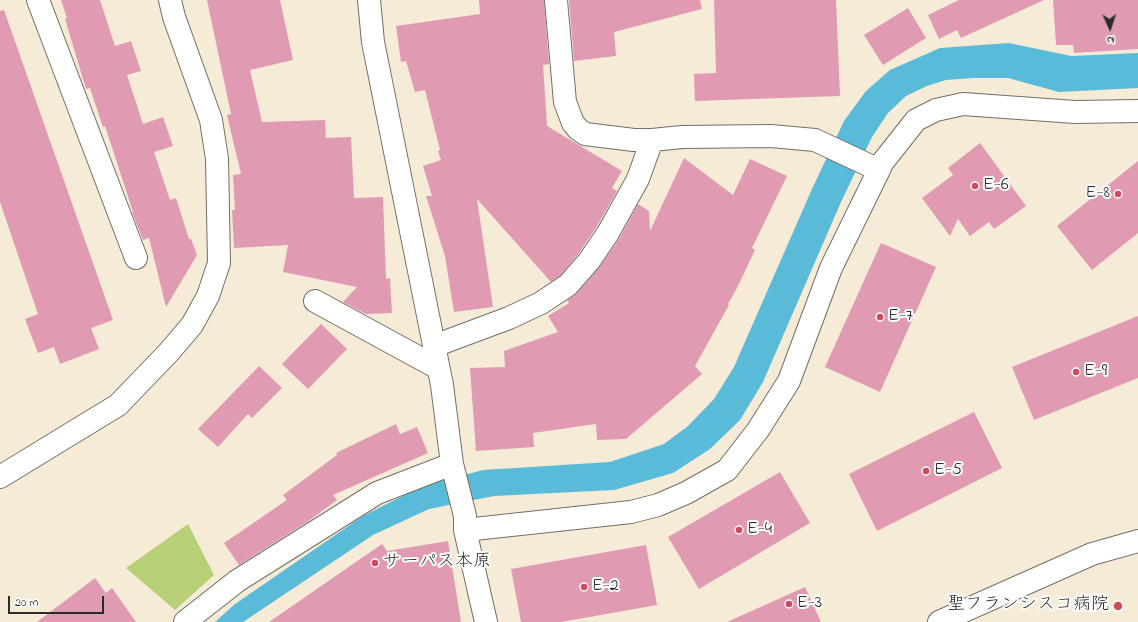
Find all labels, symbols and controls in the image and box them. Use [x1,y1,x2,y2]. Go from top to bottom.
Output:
north arrow [1090,8,1130,48]
text: N [1106,32,1115,48]
place label: E-6 [983,175,1009,197]
marker: E-6 [970,181,980,191]
place label: E-8 [1086,183,1110,205]
marker: E-8 [1113,189,1123,199]
place label: E-7 [888,306,913,328]
marker: E-7 [875,312,885,322]
place label: E-9 [1084,361,1107,383]
marker: E-9 [1071,367,1081,377]
place label: E-5 [934,460,962,482]
marker: E-5 [921,466,931,476]
place label: E-4 [747,519,772,541]
marker: E-4 [734,525,744,535]
place label: サーパス本原 [383,552,491,574]
marker: サーパス本原 [370,558,380,568]
place label: E-2 [592,576,619,598]
marker: E-2 [579,582,589,592]
scale bar [10,588,106,614]
place label: E-3 [797,593,822,615]
text: 20 m [15,594,38,612]
place label: 聖フランシスコ病院 [947,595,1109,617]
marker: E-3 [784,599,794,609]
marker: 聖フランシスコ病院 [1112,600,1124,612]

